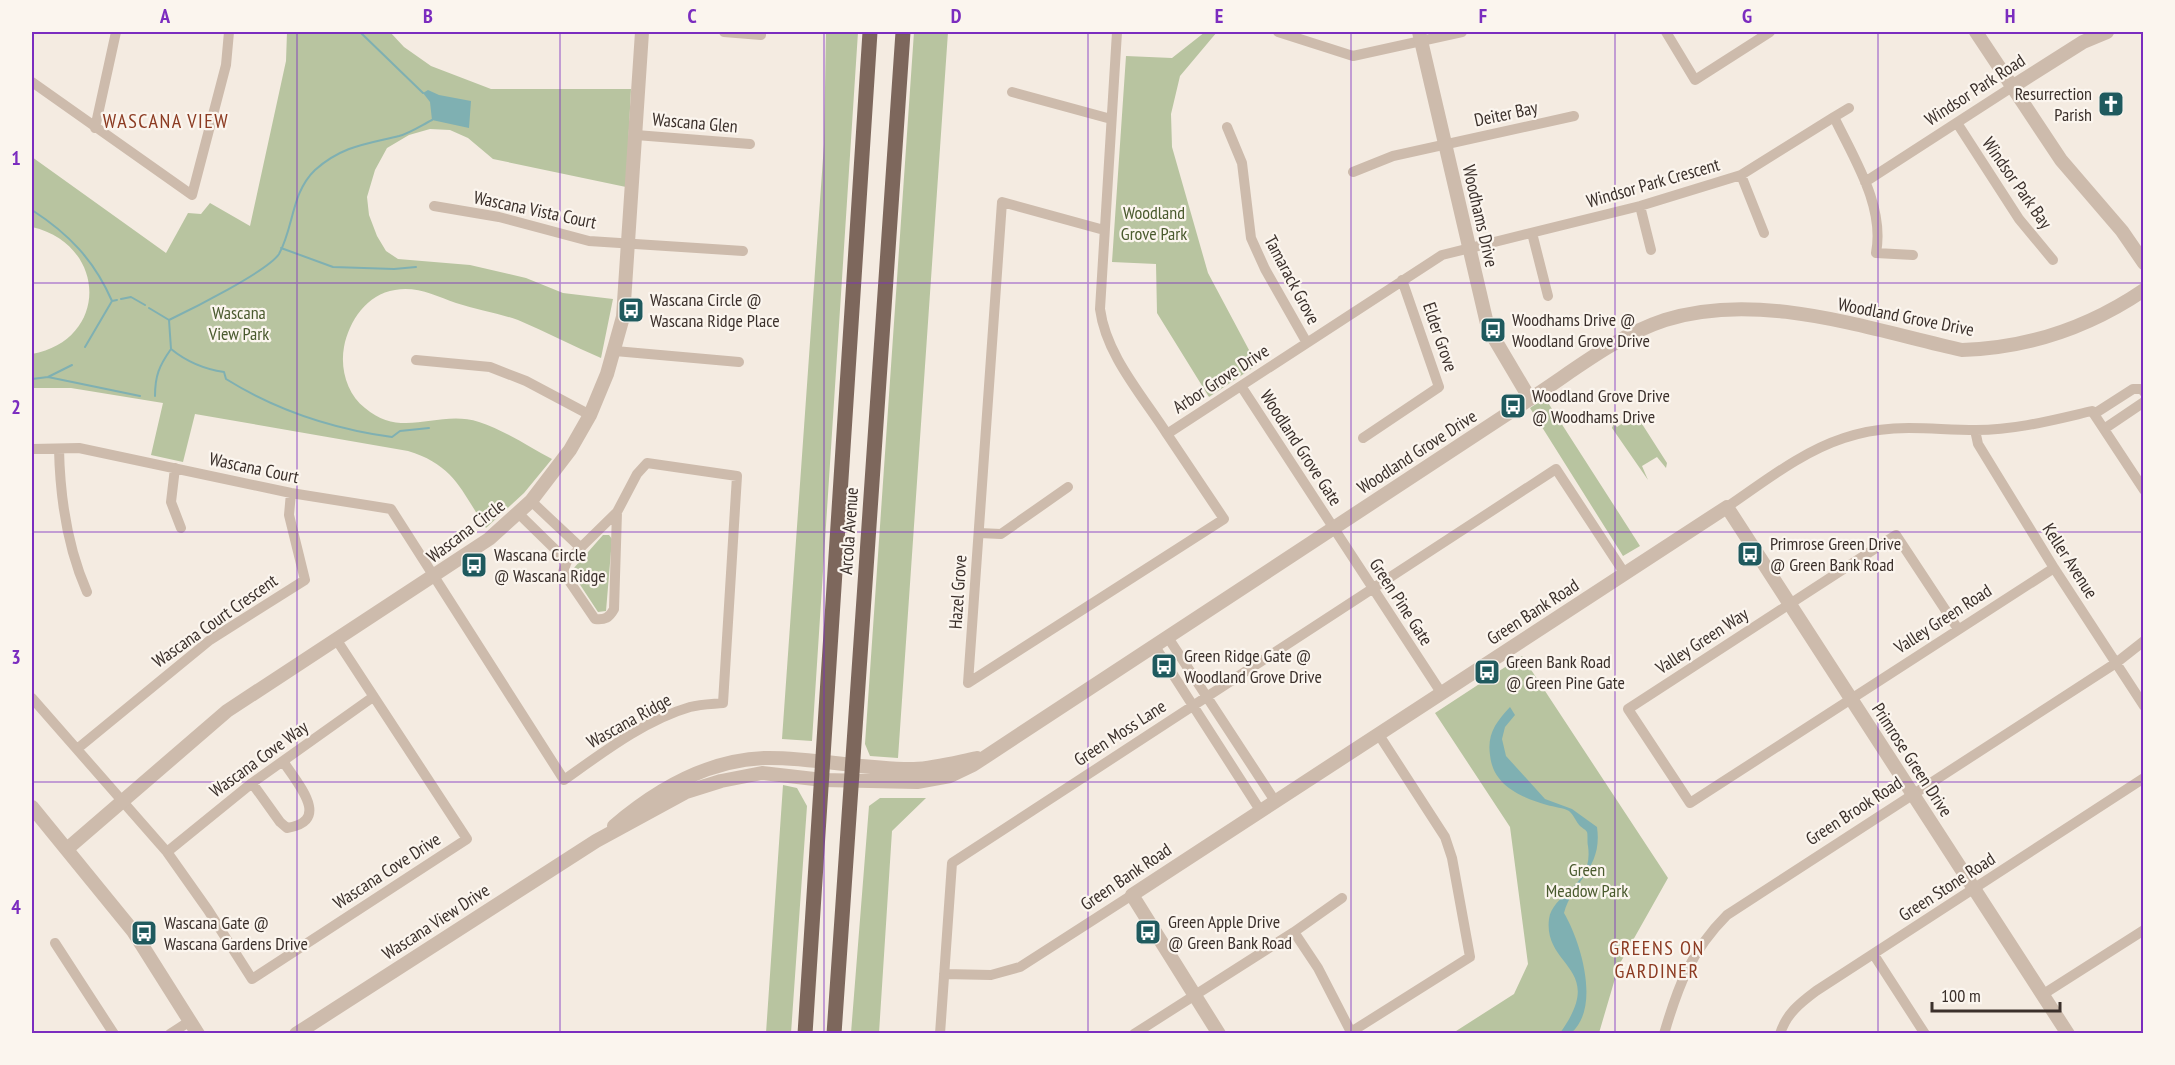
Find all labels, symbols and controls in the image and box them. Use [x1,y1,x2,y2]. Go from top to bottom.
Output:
text: A [159,3,171,29]
text: B [423,3,433,29]
text: C [687,3,697,29]
text: D [951,3,962,29]
text: E [1215,3,1223,29]
text: F [1479,3,1487,29]
text: G [1742,3,1752,29]
text: H [2005,3,2015,29]
street label: Windsor Park Road [1920,49,2029,131]
place label: Resurrection Parish [2015,82,2092,126]
church icon: Resurrection Parish [2096,89,2126,119]
street label: Deiter Bay [1472,96,1540,131]
street label: Wascana Glen [651,107,739,138]
district label: WASCANA VIEW [103,108,229,134]
street label: Windsor Park Bay [1977,132,2058,233]
text: 1 [11,145,21,171]
street label: Windsor Park Crescent [1584,153,1722,212]
street label: Woodhams Drive [1458,163,1503,269]
street label: Wascana Vista Court [472,185,599,234]
park label: Woodland Grove Park [1121,201,1187,245]
street label: Tamarack Grove [1259,231,1325,328]
place label: Wascana Circle @ Wascana Ridge Place [650,288,780,332]
street label: Woodland Grove Drive [1836,292,1976,341]
bus stop icon: Wascana Circle @ Wascana Ridge Place [616,295,646,325]
street label: Elder Grove [1418,299,1463,374]
park label: Wascana View Park [208,301,269,345]
place label: Woodhams Drive @ Woodland Grove Drive [1512,308,1650,352]
bus stop icon: Woodhams Drive @ Woodland Grove Drive [1478,315,1508,345]
street label: Arbor Grove Drive [1168,339,1273,418]
place label: Woodland Grove Drive @ Woodhams Drive [1532,384,1670,428]
street label: Woodland Grove Gate [1255,385,1347,510]
bus stop icon: Woodland Grove Drive @ Woodhams Drive [1498,391,1528,421]
text: 2 [11,394,21,420]
street label: Woodland Grove Drive [1353,404,1481,499]
street label: Wascana Court [207,447,301,488]
street label: Arcola Avenue [834,486,863,575]
street label: Wascana Circle [422,494,510,568]
street label: Keller Avenue [2038,519,2103,603]
place label: Primrose Green Drive @ Green Bank Road [1770,532,1901,576]
bus stop icon: Primrose Green Drive @ Green Bank Road [1735,539,1765,569]
place label: Wascana Circle @ Wascana Ridge [494,543,606,587]
bus stop icon: Wascana Circle @ Wascana Ridge [459,550,489,580]
street label: Hazel Grove [943,554,972,630]
street label: Green Pine Gate [1365,554,1438,650]
street label: Wascana Court Crescent [148,569,282,672]
street label: Green Bank Road [1482,573,1583,650]
street label: Valley Green Road [1889,579,1996,659]
street label: Valley Green Way [1650,602,1753,680]
text: 3 [11,644,21,670]
place label: Green Ridge Gate @ Woodland Grove Drive [1184,644,1322,688]
place label: Green Bank Road @ Green Pine Gate [1506,650,1625,694]
bus stop icon: Green Ridge Gate @ Woodland Grove Drive [1149,651,1179,681]
bus stop icon: Green Bank Road @ Green Pine Gate [1472,657,1502,687]
street label: Wascana Ridge [583,688,675,753]
street label: Green Moss Lane [1069,694,1170,771]
street label: Primrose Green Drive [1867,698,1958,821]
street label: Wascana Cove Way [205,715,313,802]
street label: Green Brook Road [1801,771,1906,850]
street label: Wascana Cove Drive [329,827,445,914]
street label: Green Bank Road [1076,838,1176,915]
street label: Green Stone Road [1894,847,1999,926]
park label: Green Meadow Park [1546,858,1628,902]
street label: Wascana View Drive [378,878,494,965]
text: 4 [11,894,21,920]
place label: Green Apple Drive @ Green Bank Road [1168,910,1292,954]
place label: Wascana Gate @ Wascana Gardens Drive [164,911,308,955]
bus stop icon: Green Apple Drive @ Green Bank Road [1133,917,1163,947]
bus stop icon: Wascana Gate @ Wascana Gardens Drive [129,918,159,948]
district label: GREENS ON GARDINER [1609,935,1705,984]
scale bar [1932,975,2060,1013]
text: 100 m [1941,984,1981,1007]

